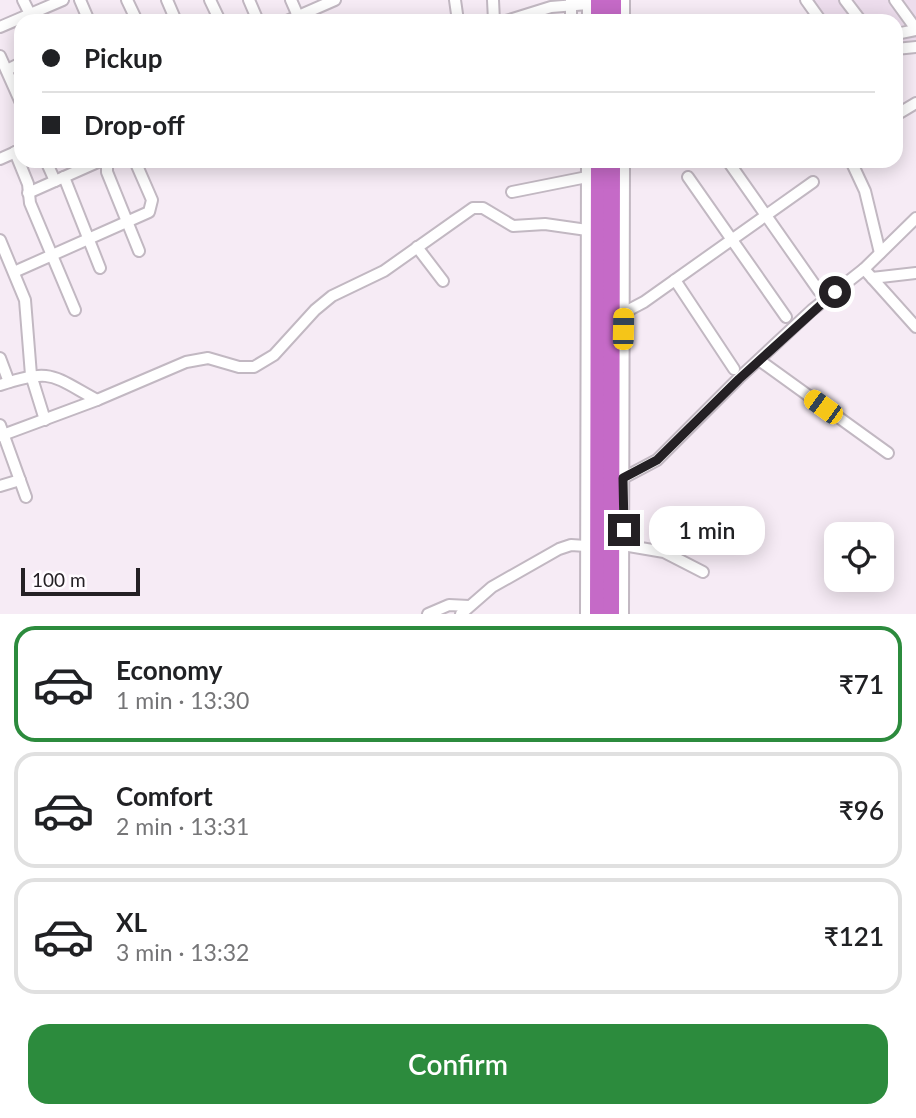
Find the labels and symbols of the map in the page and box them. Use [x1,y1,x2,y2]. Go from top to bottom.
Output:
route start [819,276,851,308]
car [613,308,634,350]
car [800,386,847,428]
callout: 1 min [648,505,764,554]
route end [608,514,640,546]
scale bar [21,565,140,597]

